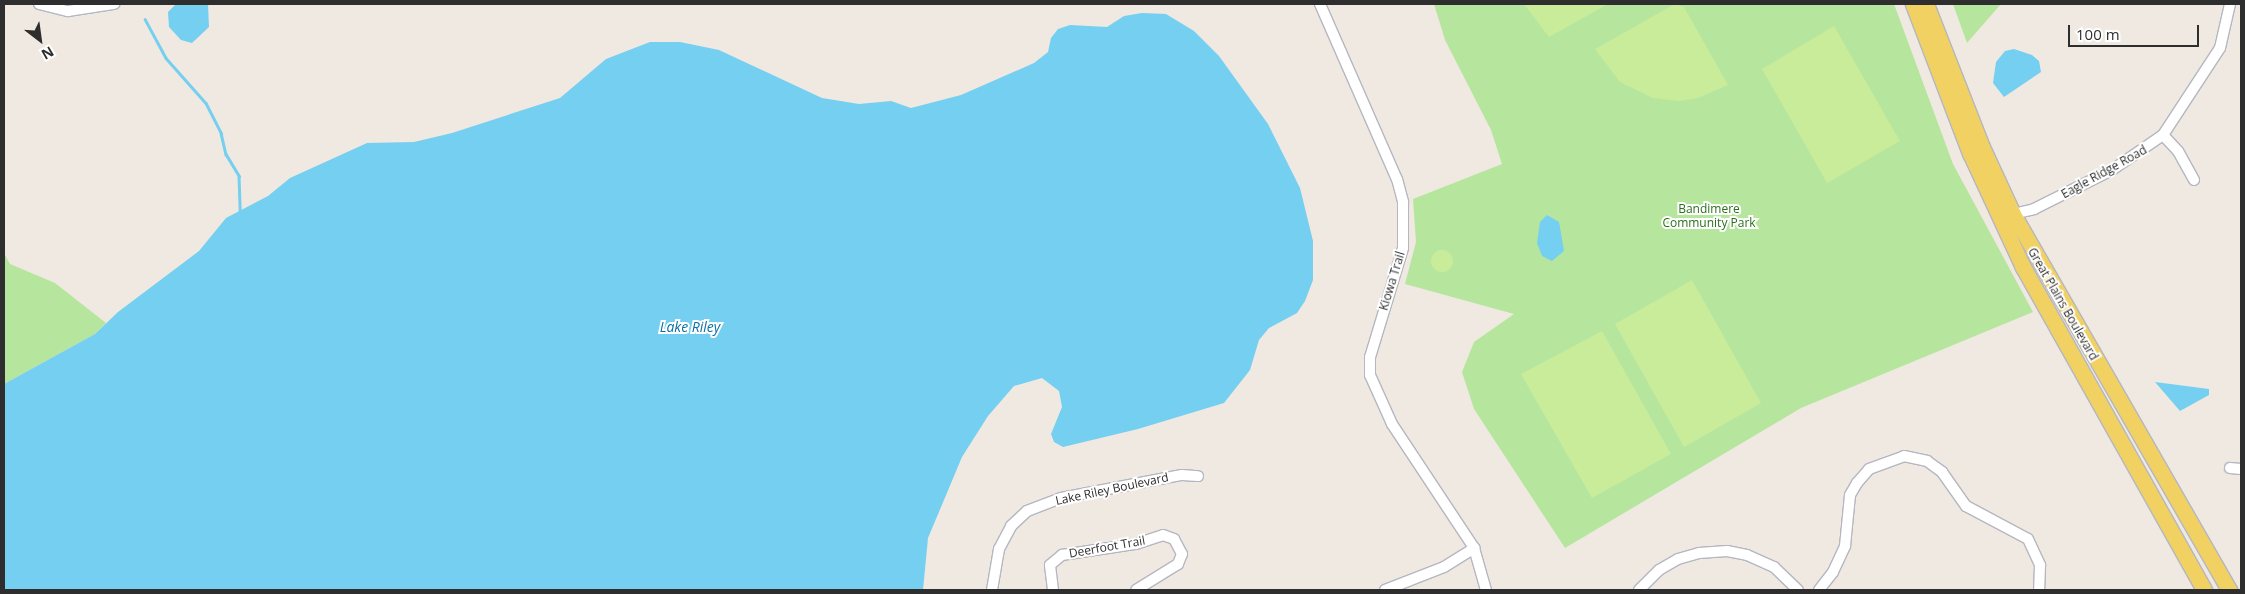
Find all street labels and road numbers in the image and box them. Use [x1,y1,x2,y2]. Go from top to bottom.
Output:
street label: Eagle Ridge Road [2059,143,2149,201]
street label: Great Plains Boulevard [2025,245,2101,363]
street label: Kiowa Trail [1376,250,1408,312]
street label: Lake Riley Boulevard [1054,470,1170,508]
street label: Deerfoot Trail [1068,533,1146,561]

